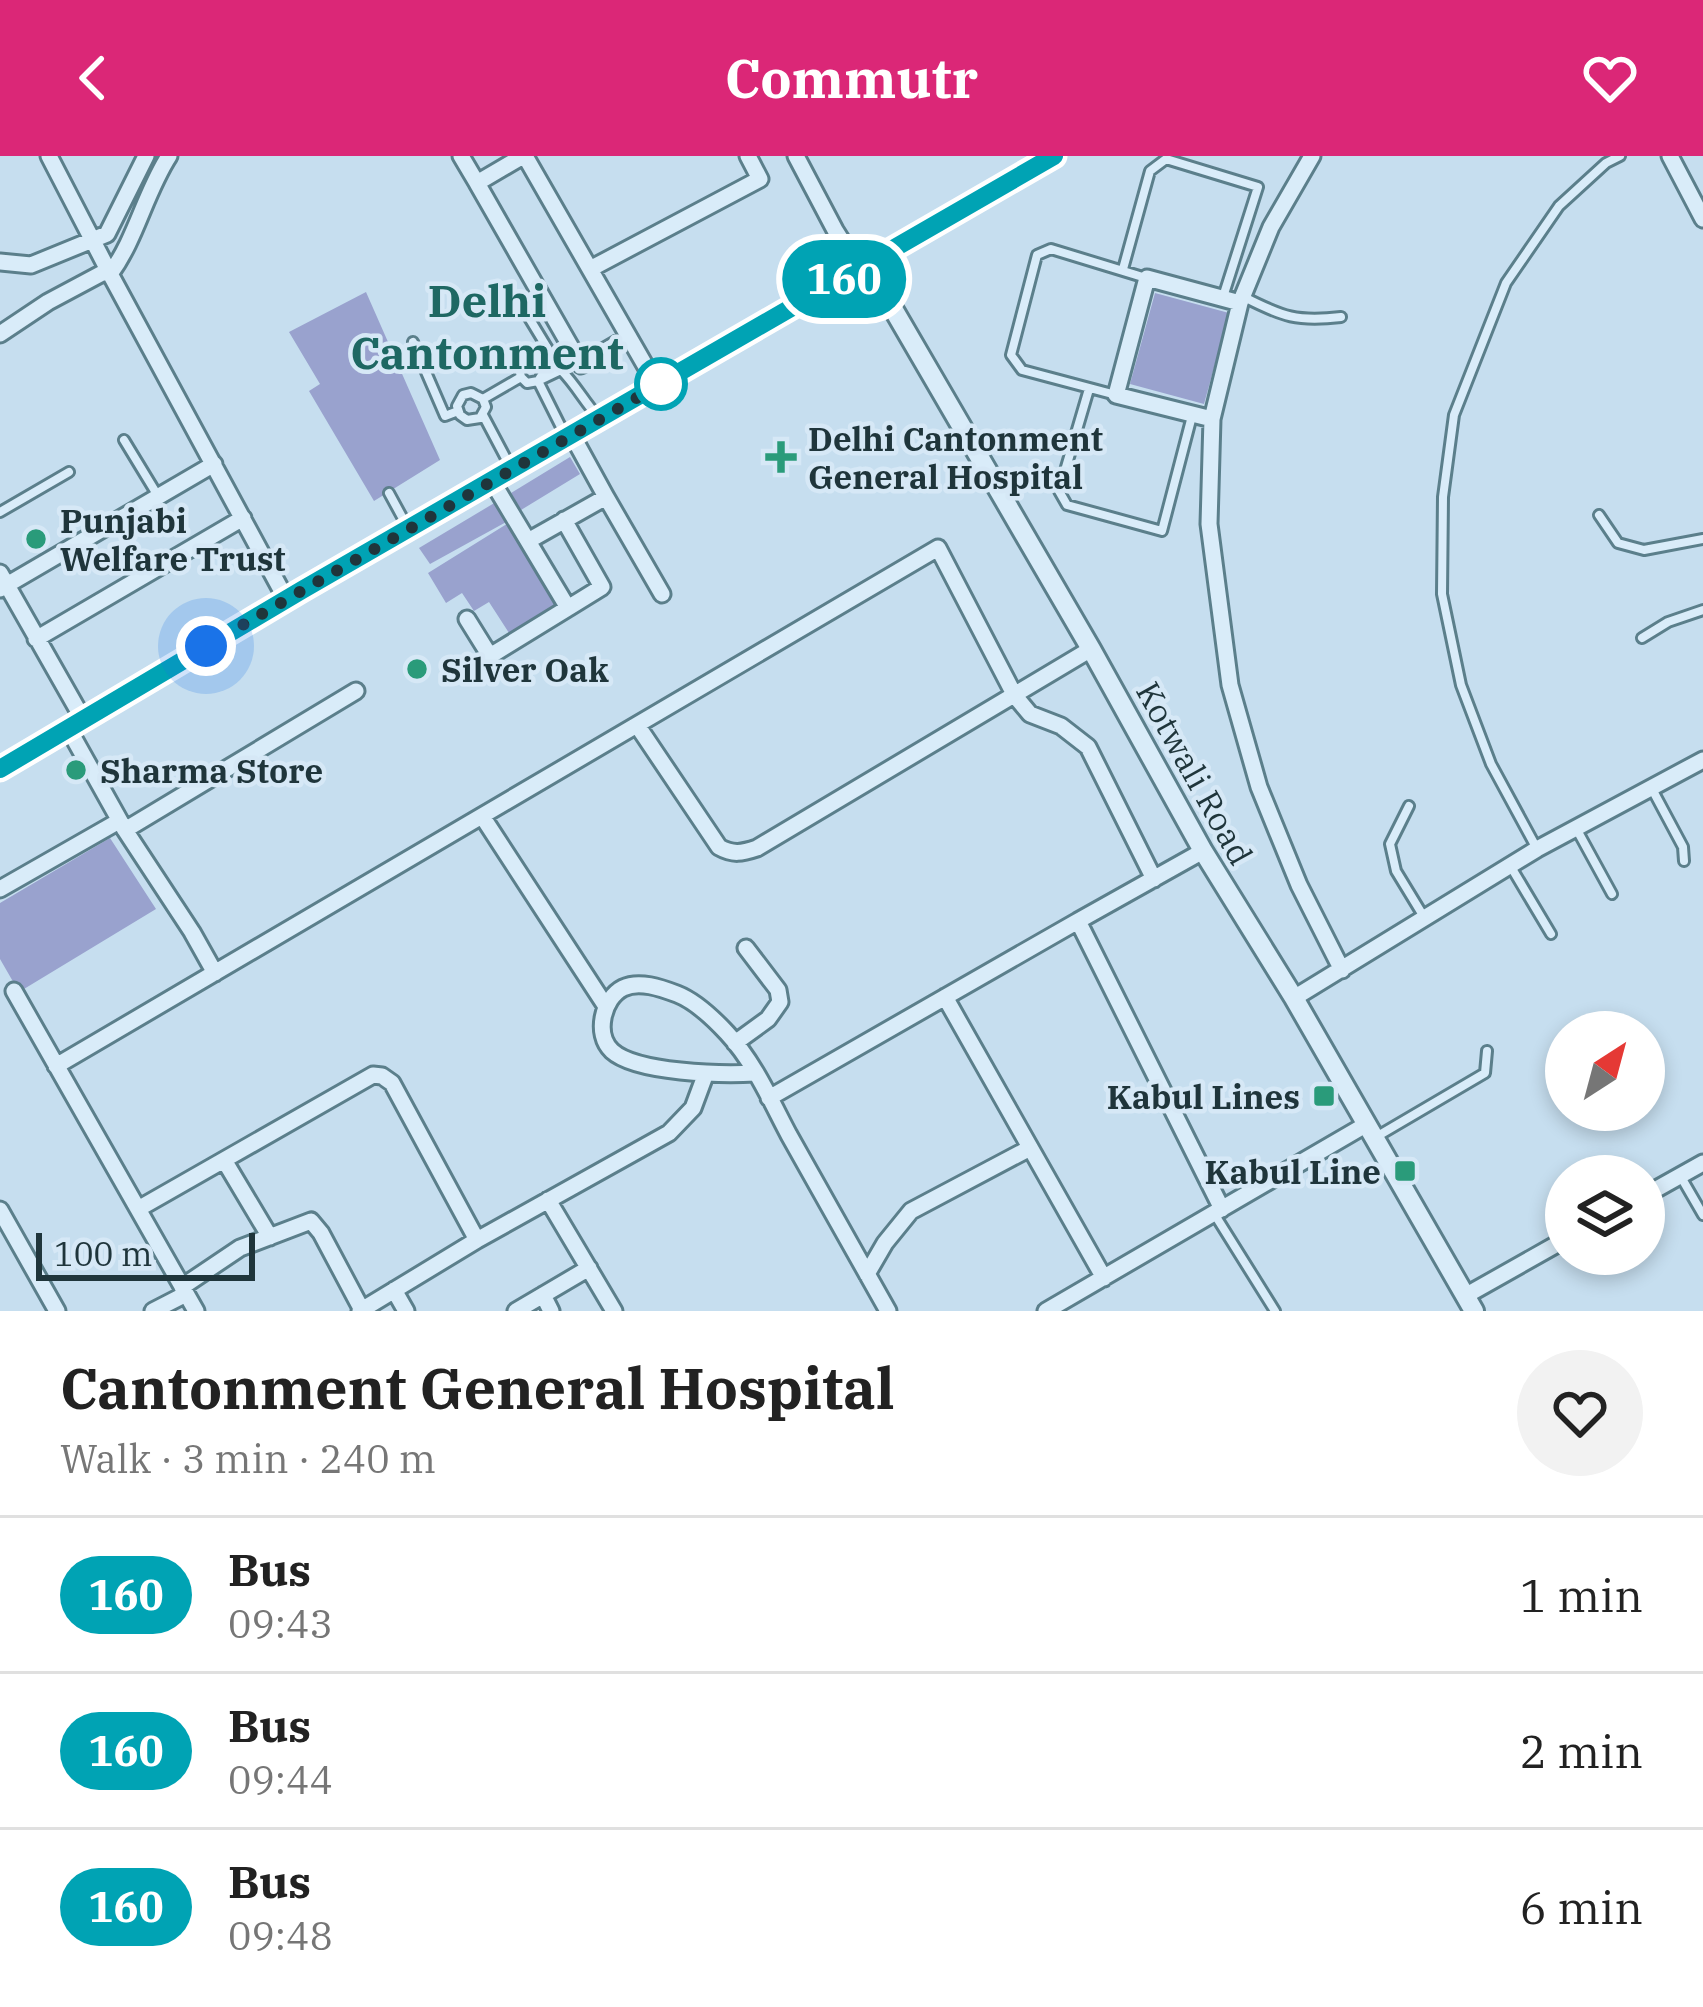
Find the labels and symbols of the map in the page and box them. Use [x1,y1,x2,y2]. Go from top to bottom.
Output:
line badge: 160 [775,240,913,318]
district label: Delhi Cantonment [350,271,624,381]
unlabelled marker [636,359,686,409]
place label: Delhi Cantonment General Hospital [808,417,1103,498]
marker: Delhi Cantonment General Hospital [765,441,797,473]
place label: Punjabi Welfare Trust [60,499,286,580]
marker: Punjabi Welfare Trust [23,526,49,552]
your location [176,616,236,676]
place label: Silver Oak [441,648,609,691]
marker: Silver Oak [404,656,430,682]
street label: Kotwali Road [1127,674,1263,872]
place label: Sharma Store [100,749,323,792]
marker: Sharma Store [63,757,89,783]
north arrow [1545,1011,1665,1131]
place label: Kabul Lines [1107,1075,1300,1118]
marker: Kabul Lines [1311,1083,1337,1109]
place label: Kabul Line [1205,1150,1381,1193]
marker: Kabul Line [1392,1158,1418,1184]
scale bar [36,1227,255,1280]

